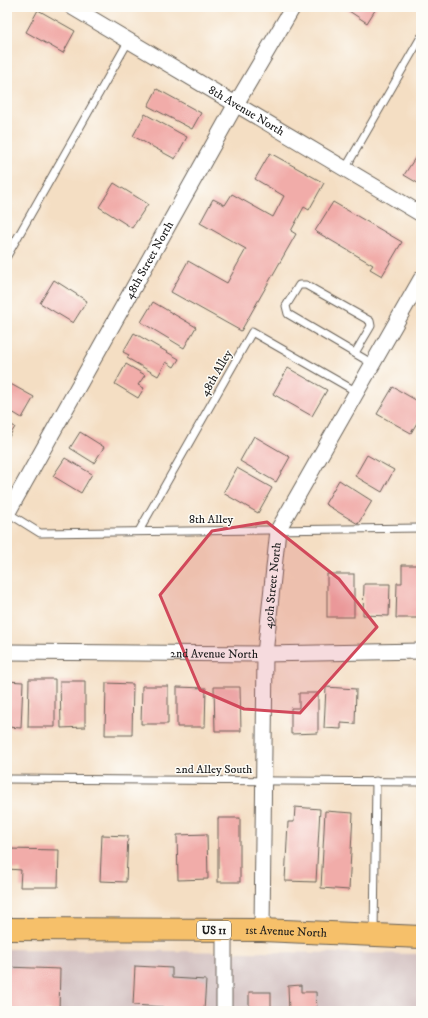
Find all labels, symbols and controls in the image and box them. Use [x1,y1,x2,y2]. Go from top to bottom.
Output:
street label: 8th Avenue North [206,83,288,140]
street label: 48th Street North [122,218,177,302]
street label: 48th Alley [197,347,236,399]
street label: 8th Alley [189,512,233,527]
street label: 49th Street North [261,541,285,629]
street label: 2nd Avenue North [170,646,259,662]
street label: 2nd Alley South [176,762,253,777]
road number: US 11 [197,921,231,939]
street label: 1st Avenue North [245,923,328,941]

